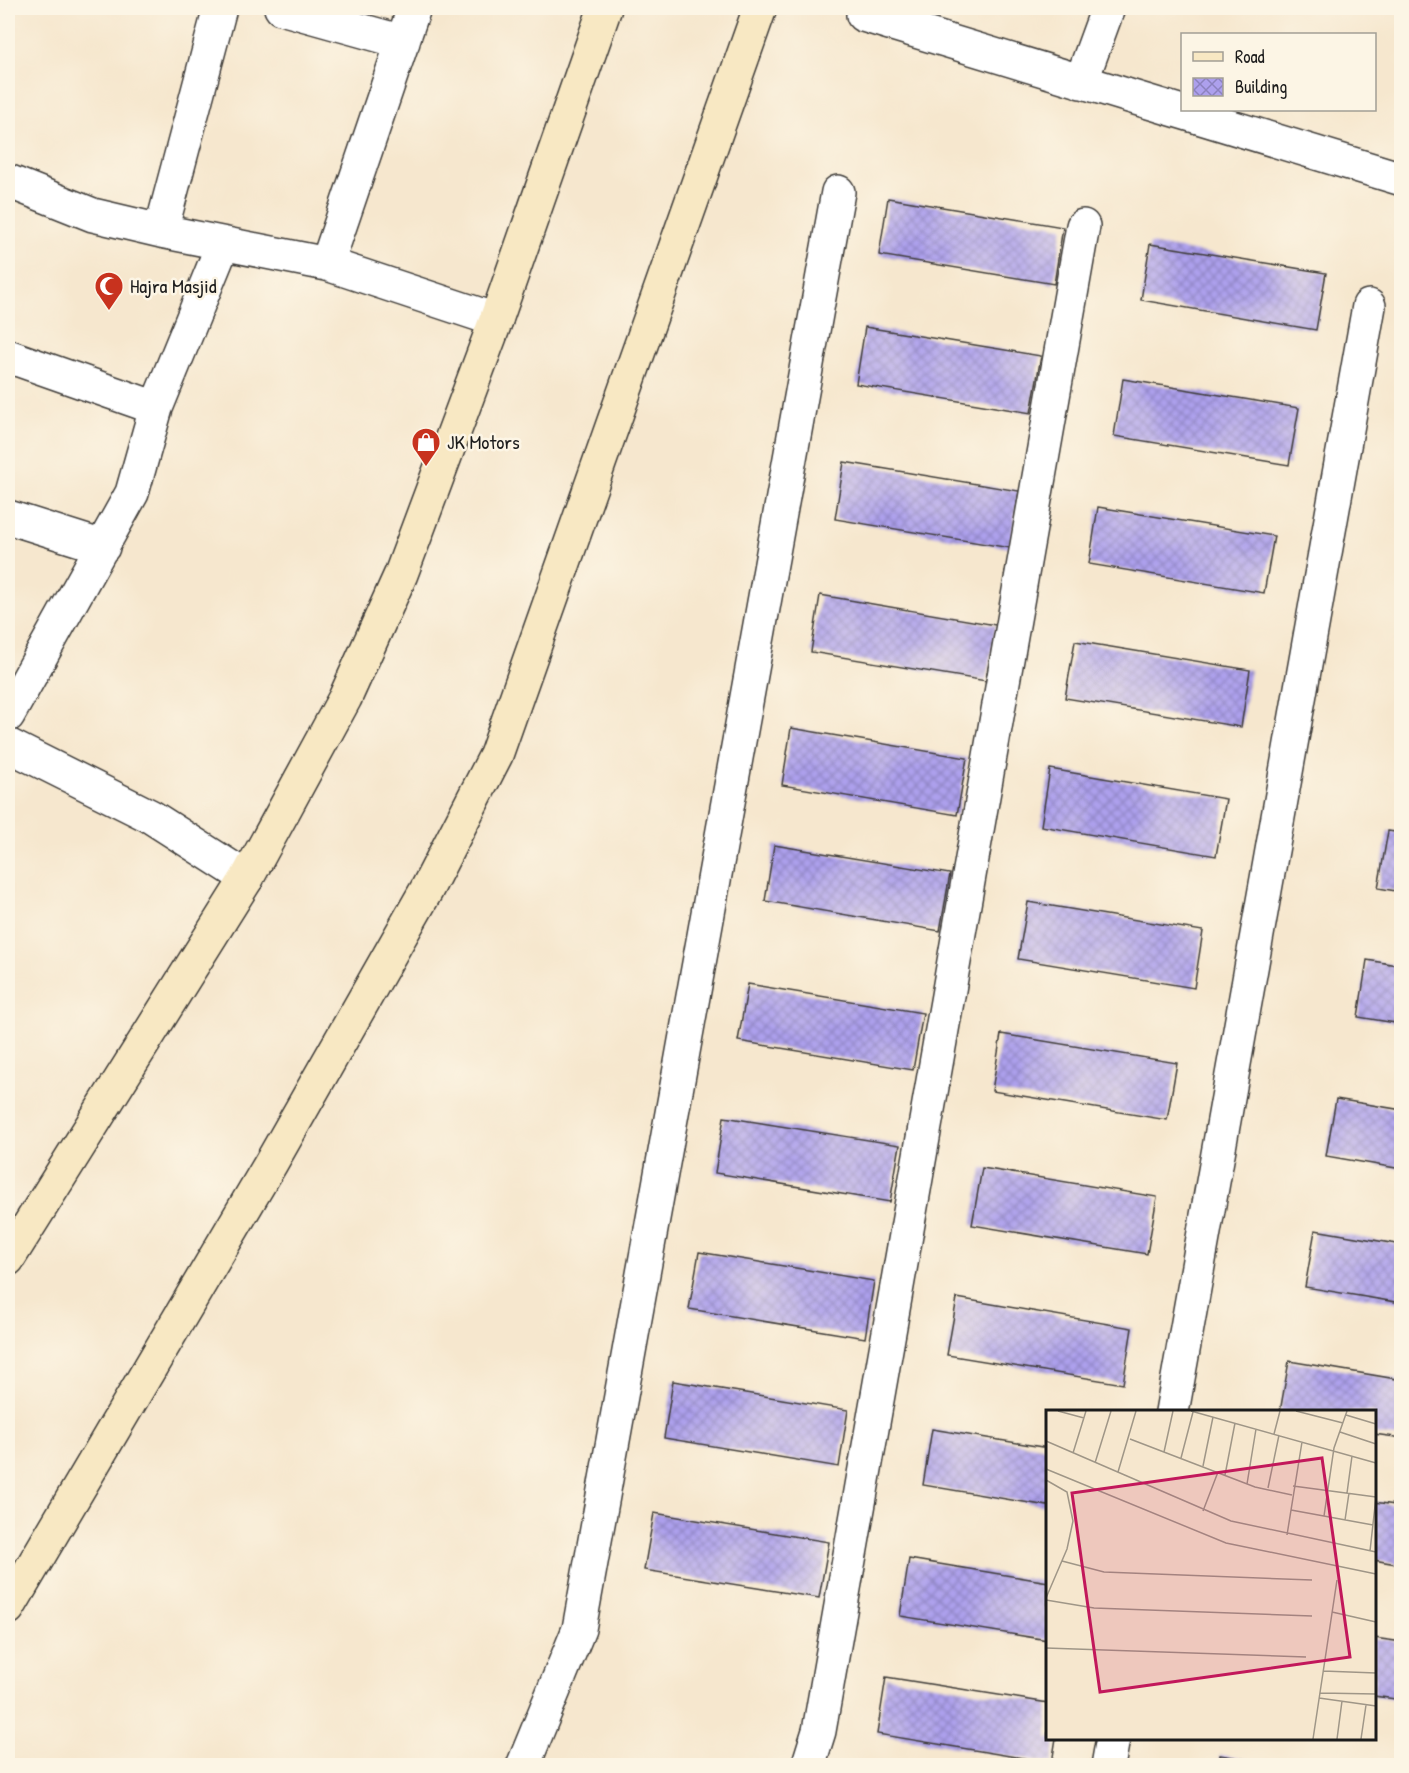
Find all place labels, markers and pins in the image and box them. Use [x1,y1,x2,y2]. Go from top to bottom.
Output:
mosque icon: Hajra Masjid [93,270,125,312]
place label: Hajra Masjid [130,272,217,299]
shop icon: JK Motors [410,426,442,468]
place label: JK Motors [447,428,520,455]

